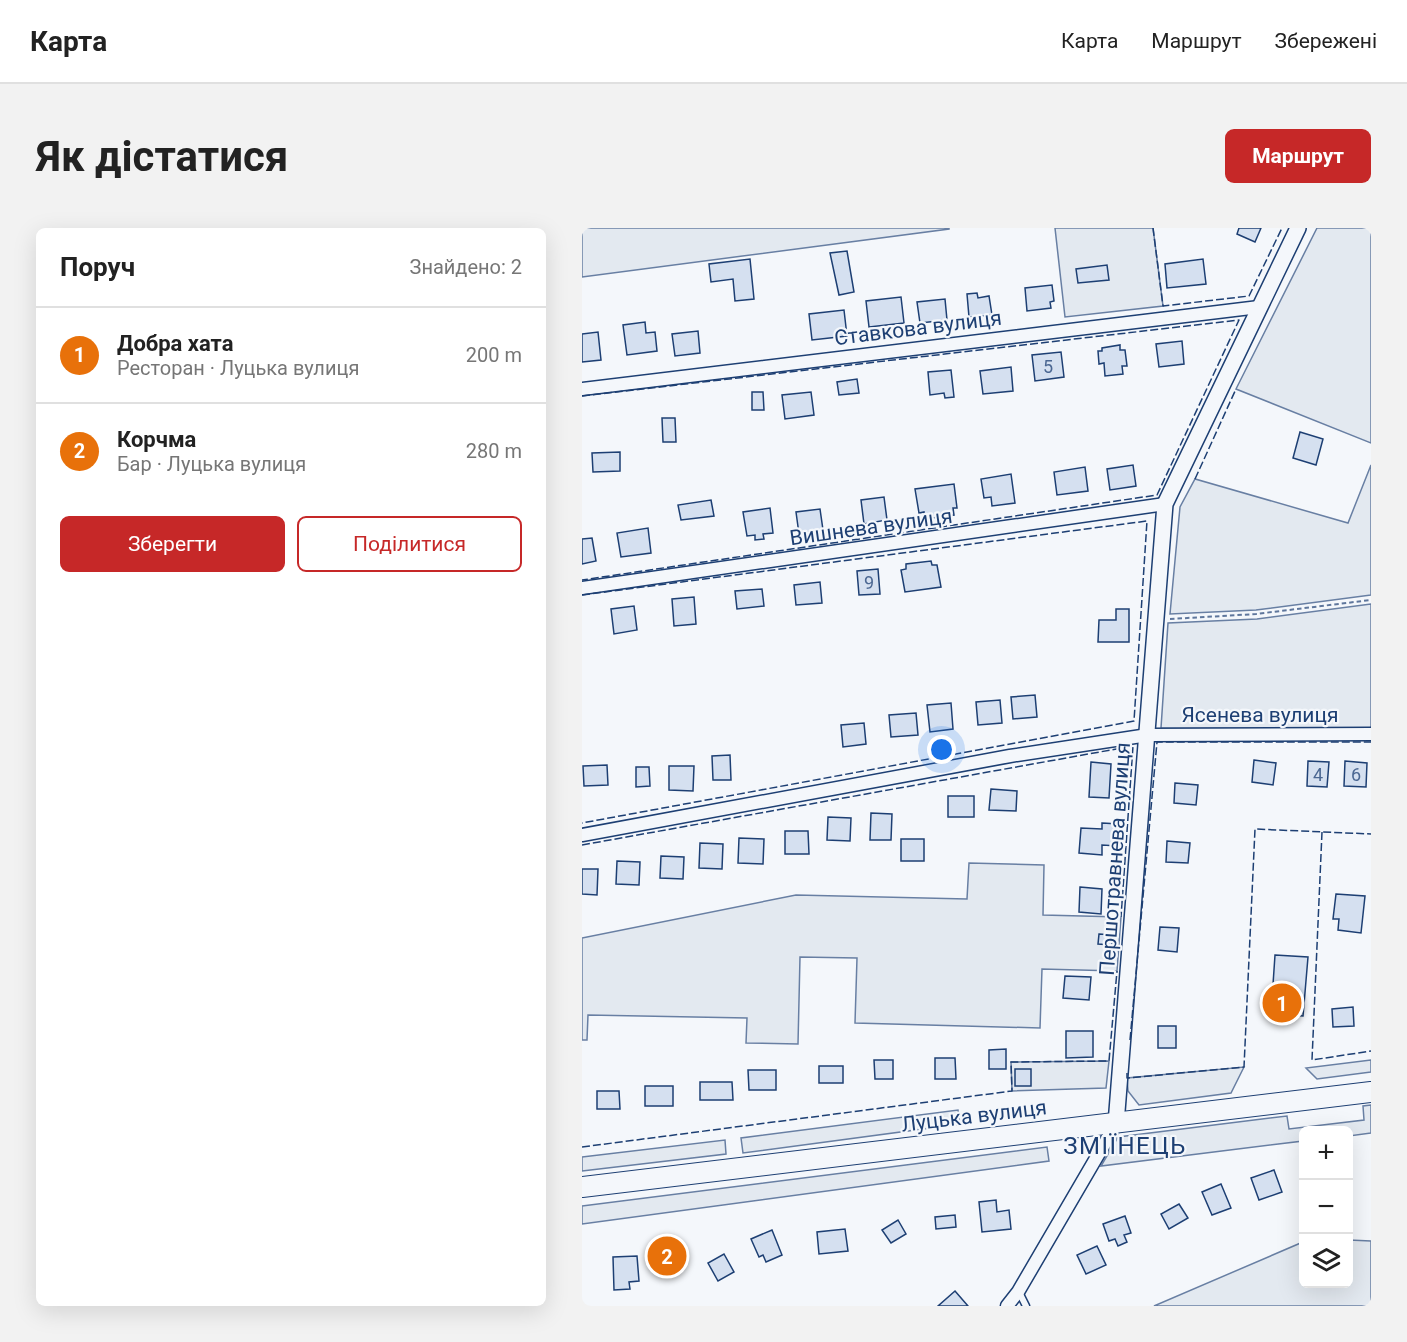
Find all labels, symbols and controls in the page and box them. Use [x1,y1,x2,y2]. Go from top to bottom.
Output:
text: Карта [30,25,107,58]
text: Карта [1061,29,1118,53]
text: Маршрут [1151,29,1242,53]
text: Збережені [1275,29,1377,53]
button: Маршрут [1225,129,1371,183]
text: Як дістатися [36,132,288,181]
text: Поруч [60,252,135,282]
text: Знайдено: 2 [410,255,522,279]
street label: Ставкова вулиця [833,306,1003,350]
text: Добра хата [117,331,233,356]
text: 1 [74,343,85,367]
text: 200 m [466,343,522,367]
text: Ресторан · Луцька вулиця [117,356,359,380]
house number: 5 [1043,356,1053,377]
text: Корчма [117,427,196,452]
text: 2 [74,439,85,463]
text: 280 m [466,439,522,463]
text: Бар · Луцька вулиця [117,452,306,476]
street label: Вишнева вулиця [788,504,954,550]
button: Зберегти [60,516,285,572]
button: Поділитися [297,516,522,572]
house number: 9 [864,572,874,593]
street label: Ясенева вулиця [1181,703,1339,727]
your location [927,735,956,764]
street label: Першотравнева вулиця [1095,742,1135,976]
house number: 4 [1313,764,1323,785]
house number: 6 [1351,764,1361,785]
pin: 1 [1262,980,1302,1026]
street label: Луцька вулиця [900,1095,1048,1137]
map controls [1299,1126,1353,1288]
button: + [1299,1126,1353,1180]
district label: ЗМІЇНЕЦЬ [1063,1132,1187,1160]
button: − [1299,1180,1353,1234]
pin: 2 [648,1234,686,1278]
button: layers [1299,1234,1353,1288]

